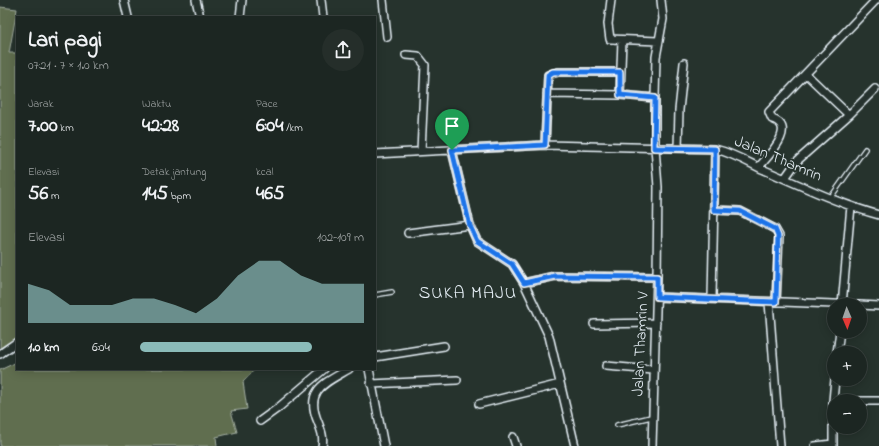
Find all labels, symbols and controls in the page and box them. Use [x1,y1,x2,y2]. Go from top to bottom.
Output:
text: Lari pagi [28,25,102,57]
button: share [322,29,364,71]
text: 07:21 · 7 × 1.0 km [28,56,109,75]
text: Jarak [28,96,53,112]
text: Waktu [142,96,171,112]
text: Pace [256,96,277,112]
pin [435,109,469,150]
text: 7.00 [28,112,58,141]
text: 42:28 [142,112,179,141]
text: 6:04 [256,112,283,141]
icon: arrive [441,115,463,137]
text: km [58,120,74,136]
text: /km [283,120,303,136]
street label: Jalan Thamrin [730,130,826,188]
text: Elevasi [28,164,59,180]
text: Detak jantung [142,164,206,180]
text: kcal [256,164,274,180]
text: 56 [28,180,48,209]
text: 145 [142,180,168,209]
text: 465 [256,180,284,209]
text: m [48,188,60,204]
text: bpm [168,188,191,204]
text: Elevasi [28,228,65,247]
text: 102–109 m [317,228,364,247]
district label: SUKA MAJU [419,281,517,307]
street label: Jalan Thamrin V [626,291,656,397]
north arrow [827,298,867,338]
map controls [827,298,867,434]
text: 1.0 km [28,338,59,357]
text: 6:04 [92,338,110,357]
button: + [827,346,867,386]
button: − [827,394,867,434]

